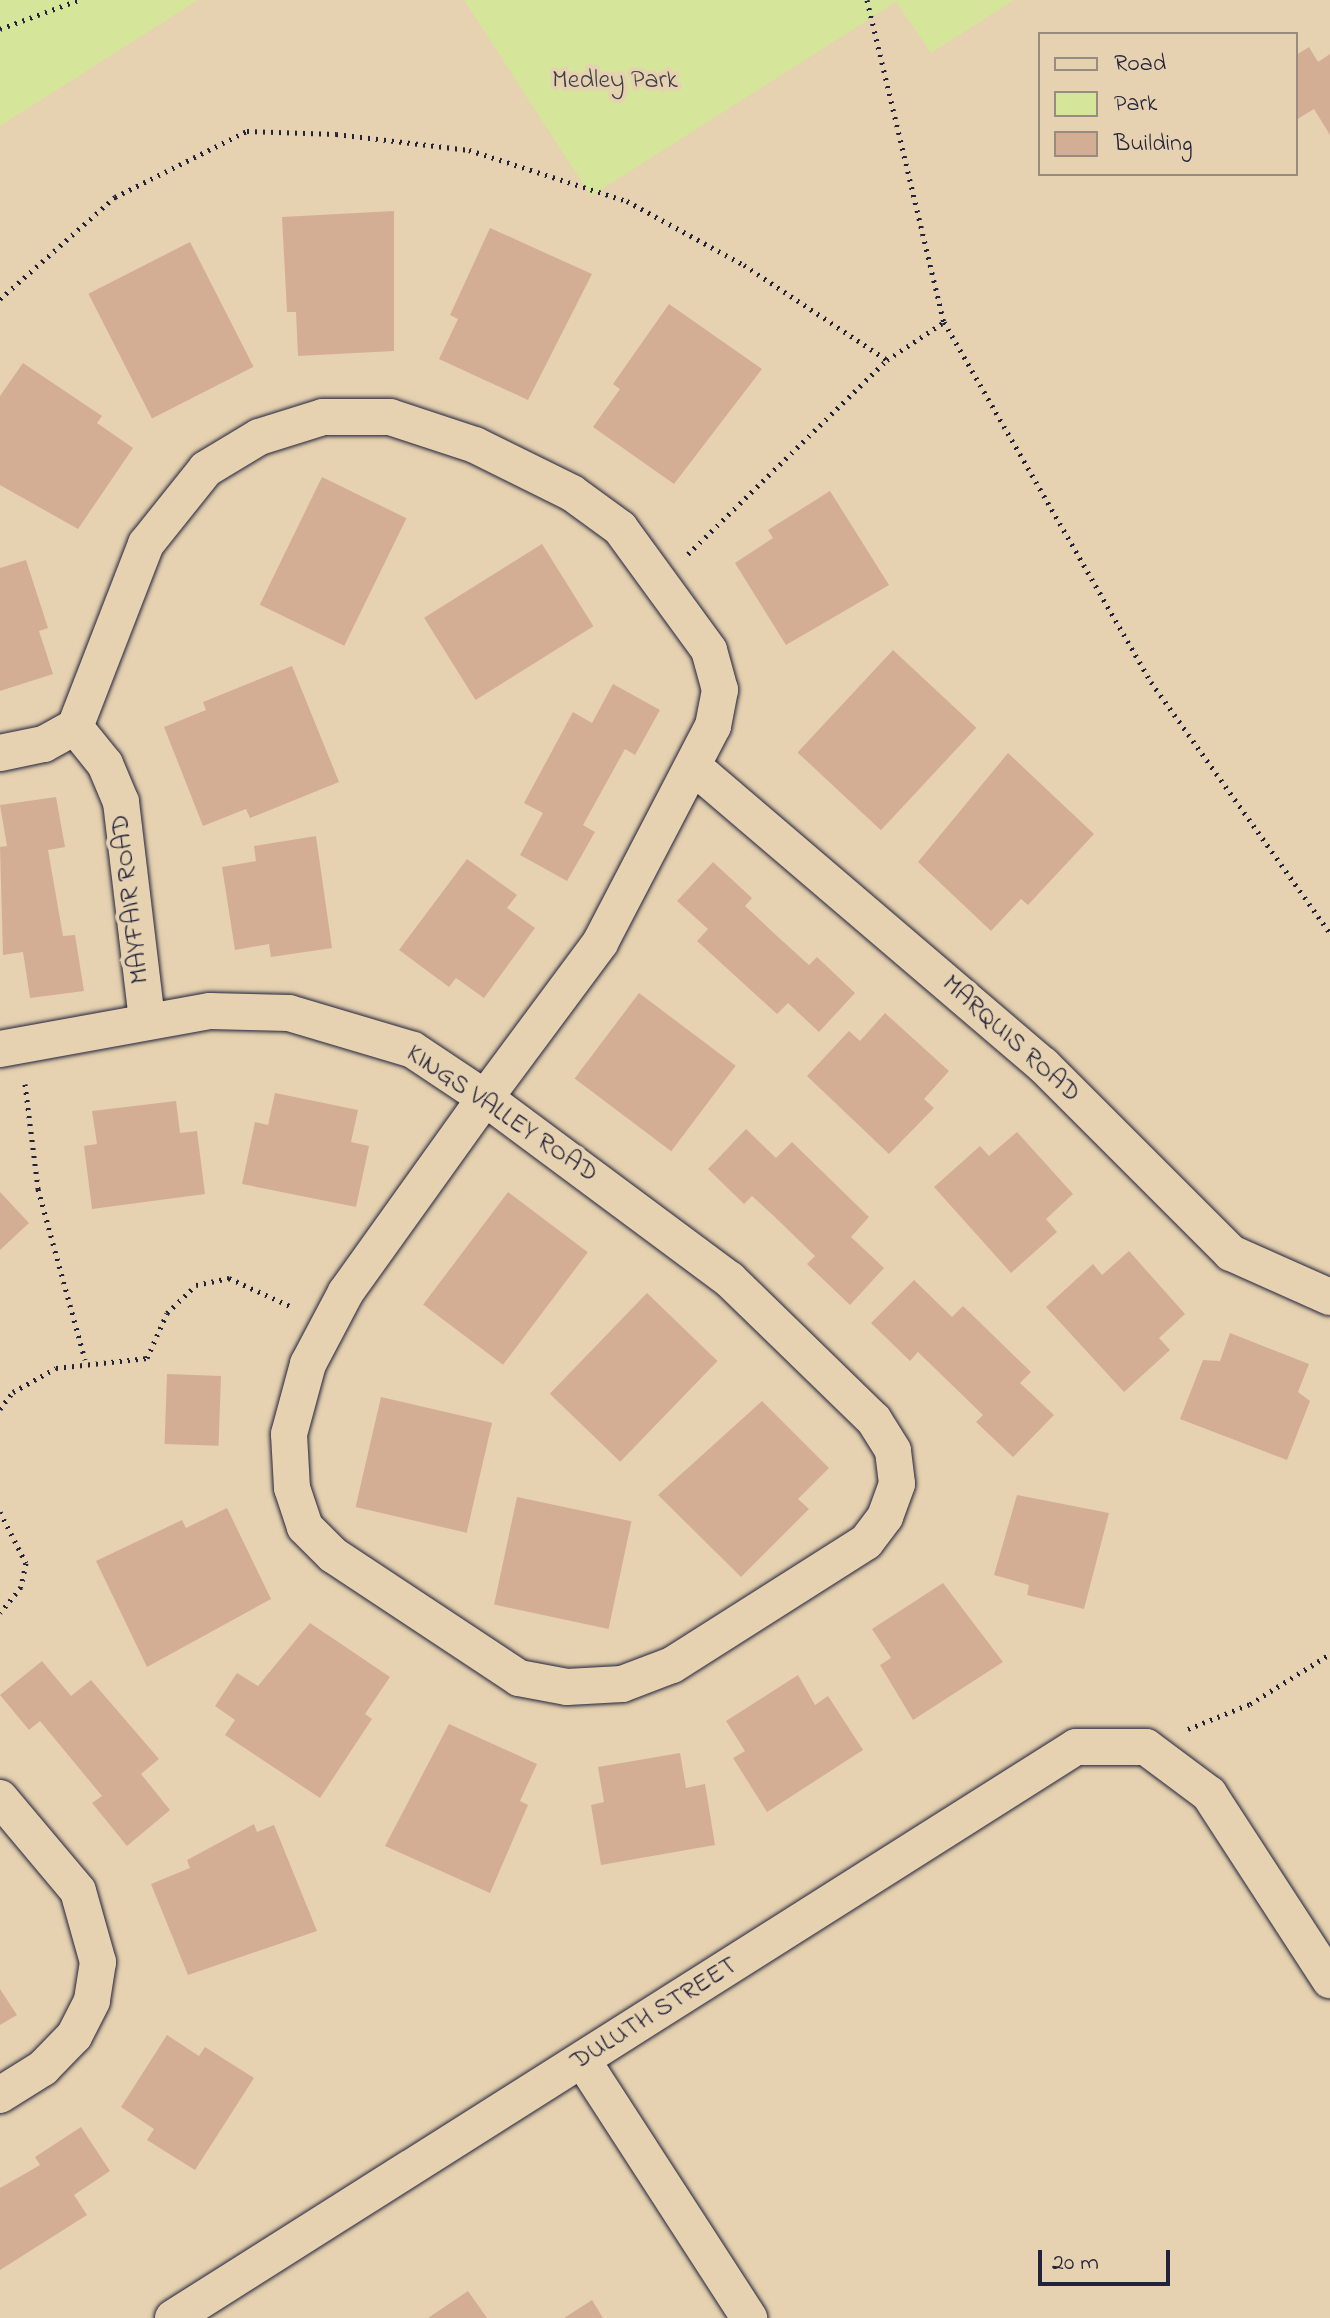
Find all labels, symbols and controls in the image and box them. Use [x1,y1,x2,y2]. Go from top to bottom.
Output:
legend [1038,32,1298,176]
text: Road [1114,47,1166,82]
park label: Medley Park [552,66,678,98]
text: Park [1114,87,1157,122]
text: Building [1114,127,1193,162]
street label: MAYFAIR ROAD [106,813,158,985]
street label: MARQUIS ROAD [934,970,1086,1110]
street label: KINGS VALLEY ROAD [399,1039,603,1191]
street label: DULUTH STREET [566,1951,744,2079]
scale bar [1042,2234,1174,2284]
text: 20 m [1052,2246,1099,2281]

